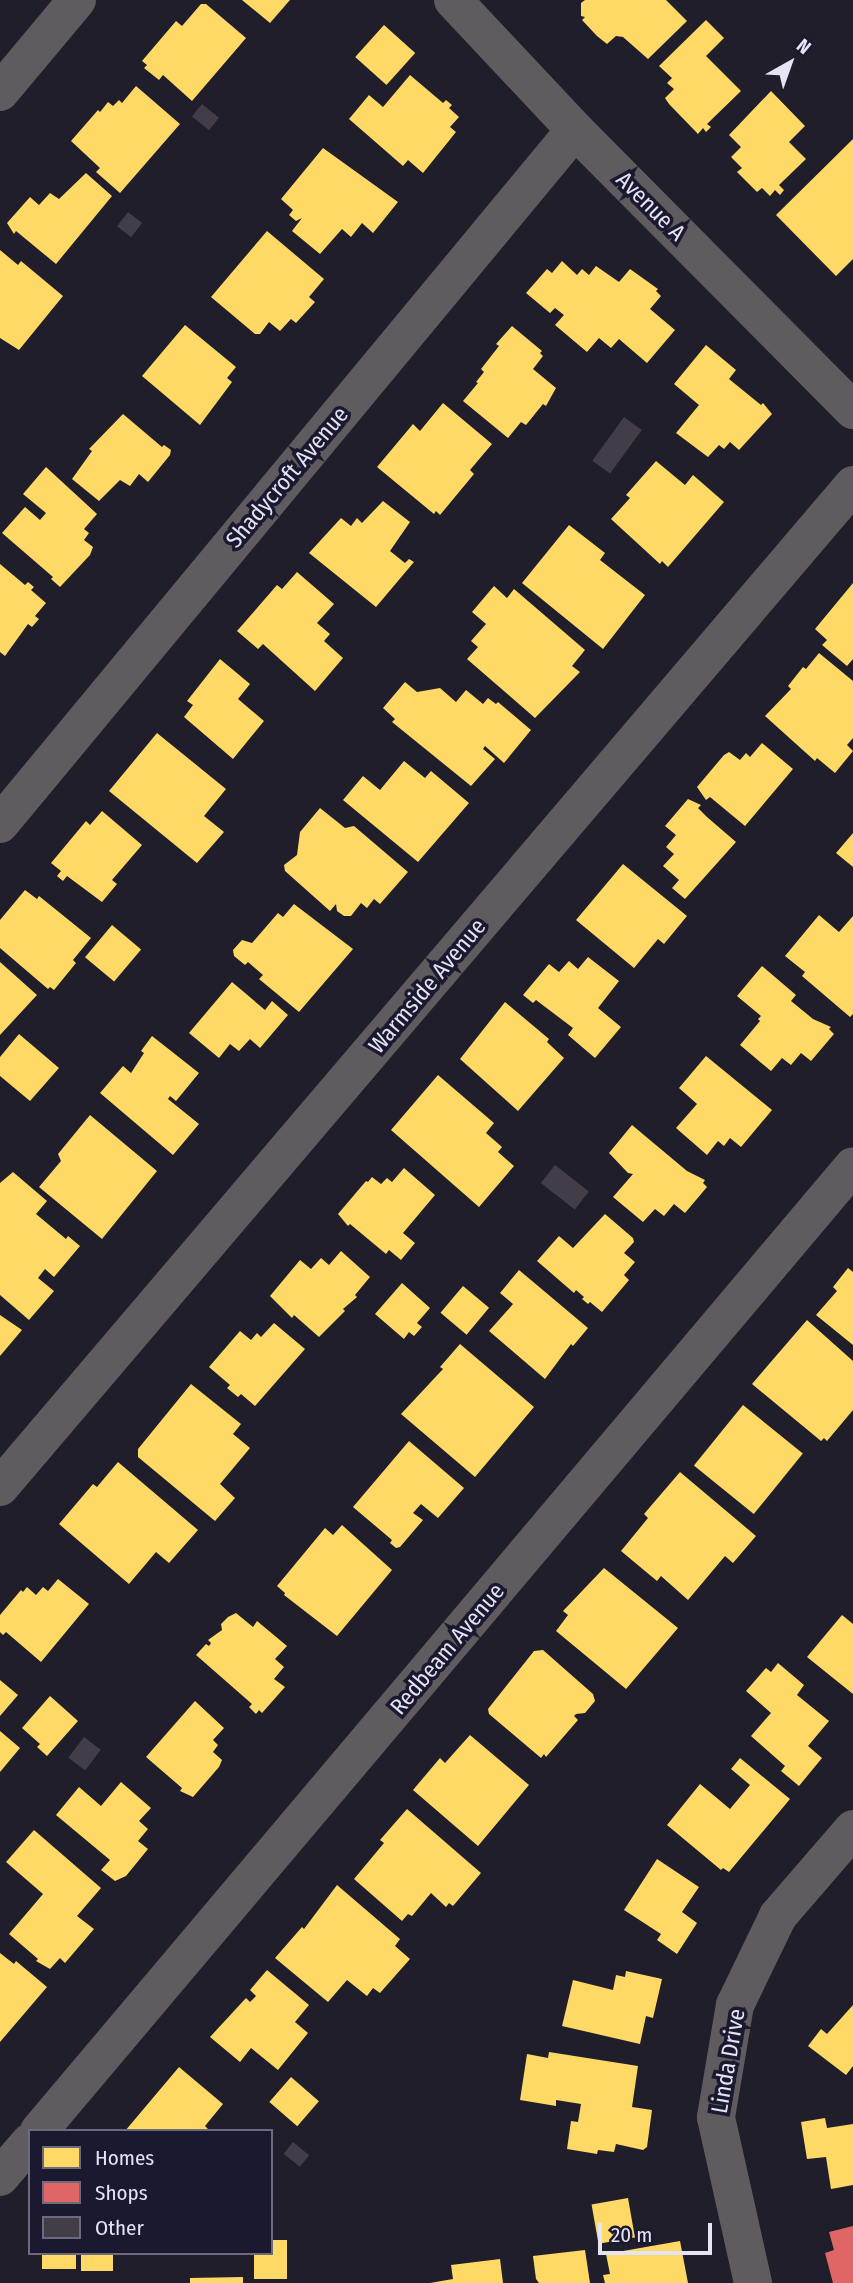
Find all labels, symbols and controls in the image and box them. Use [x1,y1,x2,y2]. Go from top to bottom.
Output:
north arrow [755,28,825,98]
text: N [792,34,816,59]
street label: Avenue A [611,166,691,246]
street label: Shadycroft Avenue [220,401,354,553]
street label: Warmside Avenue [363,913,491,1059]
street label: Redbeam Avenue [384,1578,510,1720]
street label: Linda Drive [705,2007,751,2115]
legend [28,2129,273,2255]
text: Homes [95,2145,154,2171]
text: Shops [95,2180,148,2206]
scale bar [601,2210,715,2254]
text: Other [95,2215,144,2241]
text: 20 m [611,2222,652,2248]

